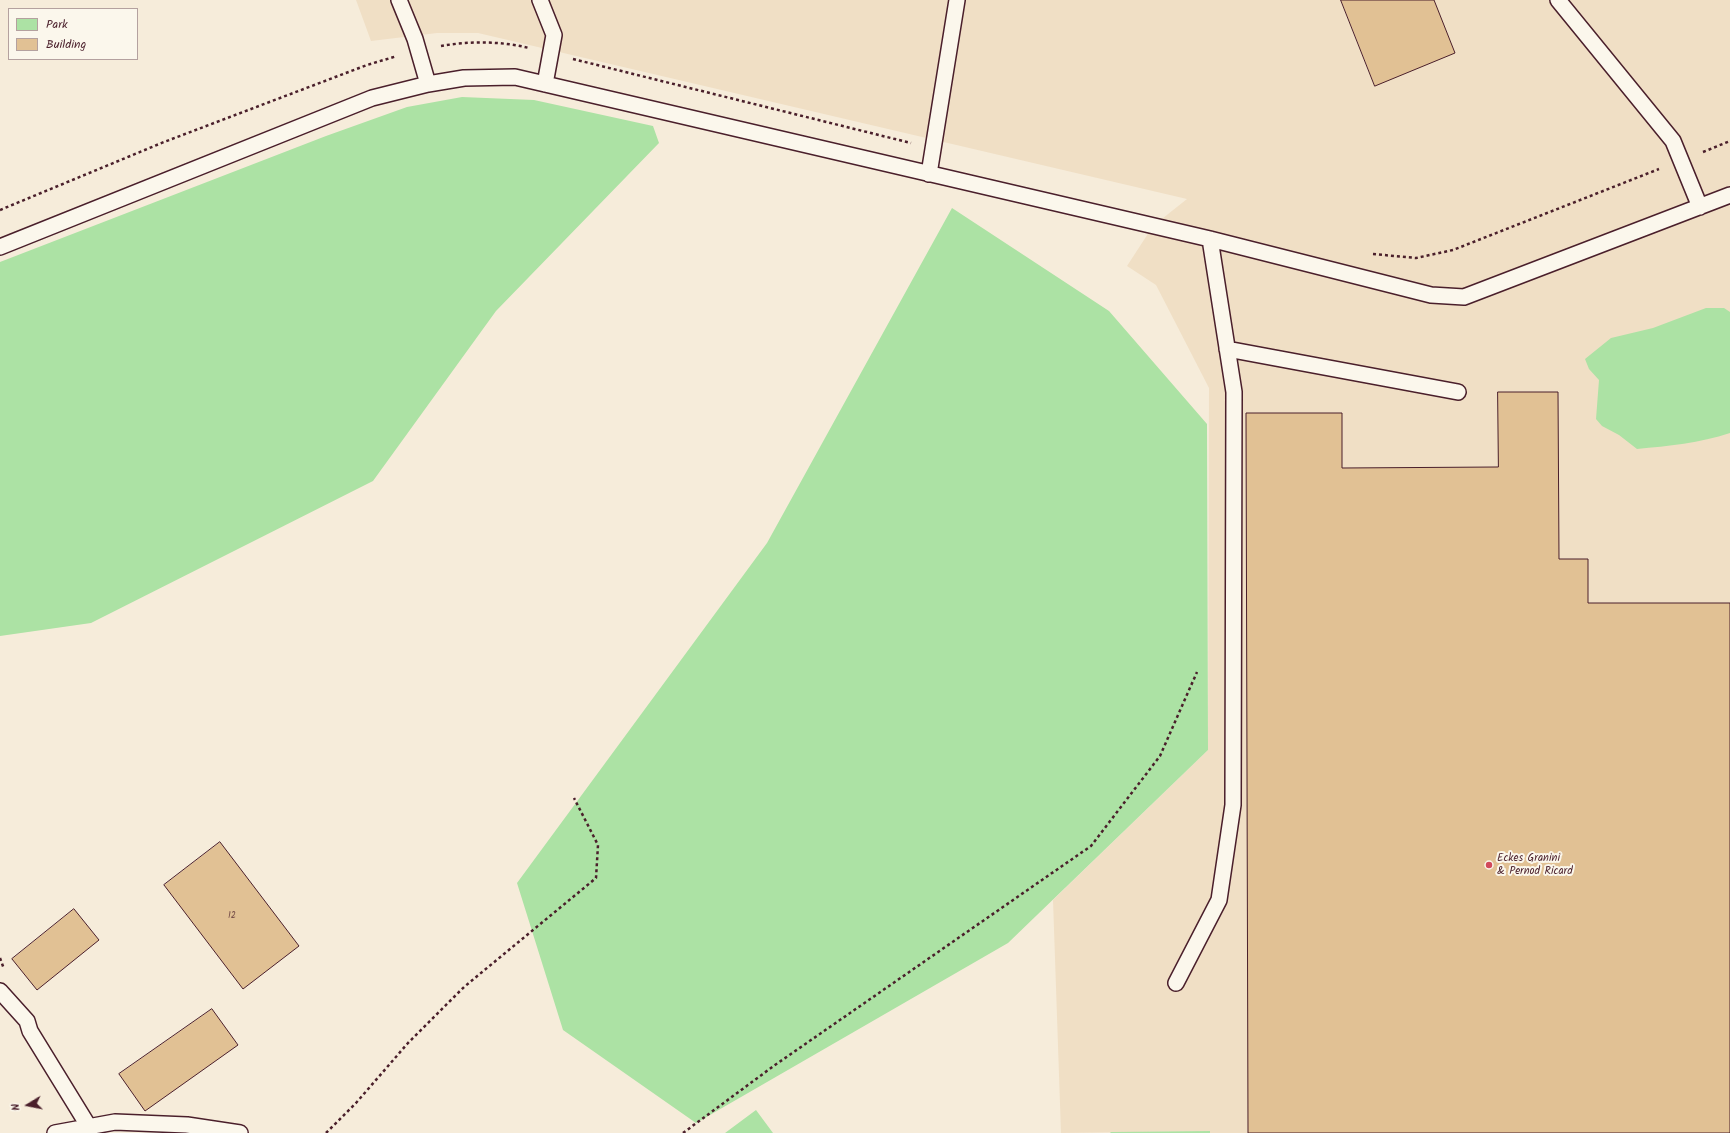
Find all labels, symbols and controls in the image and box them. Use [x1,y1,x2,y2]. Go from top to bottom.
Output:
legend [8,8,138,60]
text: Park [46,15,68,34]
text: Building [46,35,86,54]
place label: Eckes Granini & Pernod Ricard [1497,852,1573,878]
marker: Eckes Granini & Pernod Ricard [1484,860,1494,870]
house number: 12 [228,911,236,921]
north arrow [8,1085,48,1125]
text: N [7,1102,26,1112]

